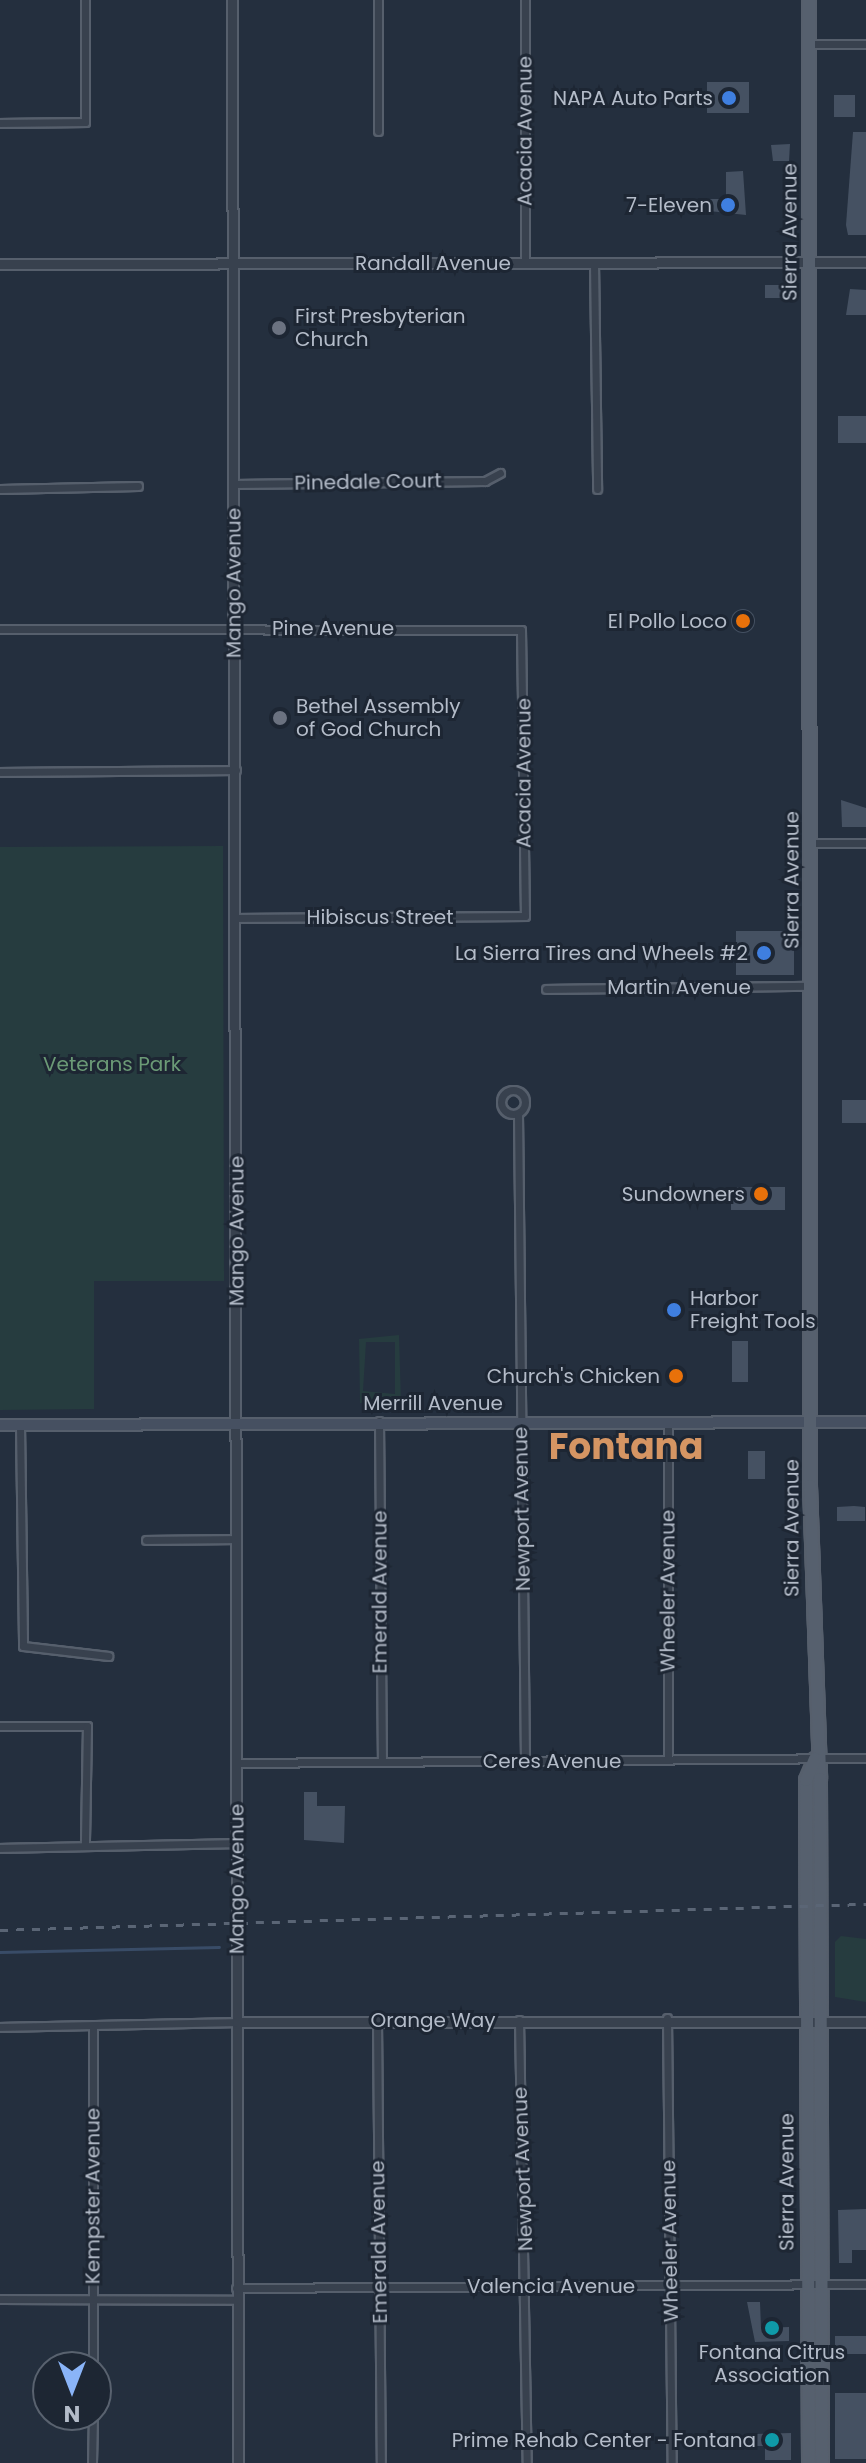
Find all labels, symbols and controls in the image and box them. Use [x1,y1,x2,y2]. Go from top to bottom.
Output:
street label: Acacia Avenue [513,56,537,206]
place label: NAPA Auto Parts [553,86,713,110]
marker: NAPA Auto Parts [720,89,738,107]
street label: Sierra Avenue [778,163,802,301]
place label: 7-Eleven [626,193,712,217]
marker: 7-Eleven [719,196,737,214]
street label: Randall Avenue [355,251,511,275]
place label: First Presbyterian Church [295,304,466,351]
marker: First Presbyterian Church [270,319,288,337]
street label: Pinedale Court [294,469,442,495]
street label: Mango Avenue [222,508,246,658]
place label: El Pollo Loco [608,609,727,633]
marker: El Pollo Loco [734,612,752,630]
street label: Pine Avenue [272,616,394,640]
place label: Bethel Assembly of God Church [296,694,460,741]
street label: Acacia Avenue [512,698,536,848]
marker: Bethel Assembly of God Church [271,709,289,727]
street label: Sierra Avenue [780,811,804,949]
street label: Hibiscus Street [307,905,453,929]
place label: La Sierra Tires and Wheels #2 [455,941,748,965]
marker: La Sierra Tires and Wheels #2 [755,944,773,962]
street label: Martin Avenue [607,975,751,999]
park label: Veterans Park [43,1052,181,1076]
street label: Mango Avenue [225,1156,249,1306]
place label: Sundowners [622,1182,745,1206]
marker: Sundowners [752,1185,770,1203]
place label: Harbor Freight Tools [690,1286,816,1333]
marker: Harbor Freight Tools [665,1301,683,1319]
place label: Church's Chicken [487,1364,660,1388]
marker: Church's Chicken [667,1367,685,1385]
street label: Merrill Avenue [363,1391,503,1415]
district label: Fontana [549,1425,703,1469]
street label: Newport Avenue [509,1427,535,1591]
street label: Sierra Avenue [780,1459,804,1597]
street label: Emerald Avenue [368,1510,392,1674]
street label: Wheeler Avenue [656,1510,680,1672]
street label: Ceres Avenue [483,1749,621,1773]
street label: Mango Avenue [225,1804,249,1954]
street label: Orange Way [370,2008,496,2032]
street label: Newport Avenue [508,2086,538,2252]
street label: Kempster Avenue [81,2108,105,2284]
street label: Sierra Avenue [775,2113,799,2251]
street label: Emerald Avenue [366,2160,392,2324]
street label: Wheeler Avenue [657,2160,683,2322]
street label: Valencia Avenue [467,2274,635,2298]
marker: Fontana Citrus Association [763,2319,781,2337]
place label: Fontana Citrus Association [699,2340,845,2387]
north arrow [32,2351,112,2431]
text: N [64,2398,80,2429]
place label: Prime Rehab Center - Fontana [452,2428,756,2452]
marker: Prime Rehab Center - Fontana [763,2431,781,2449]

